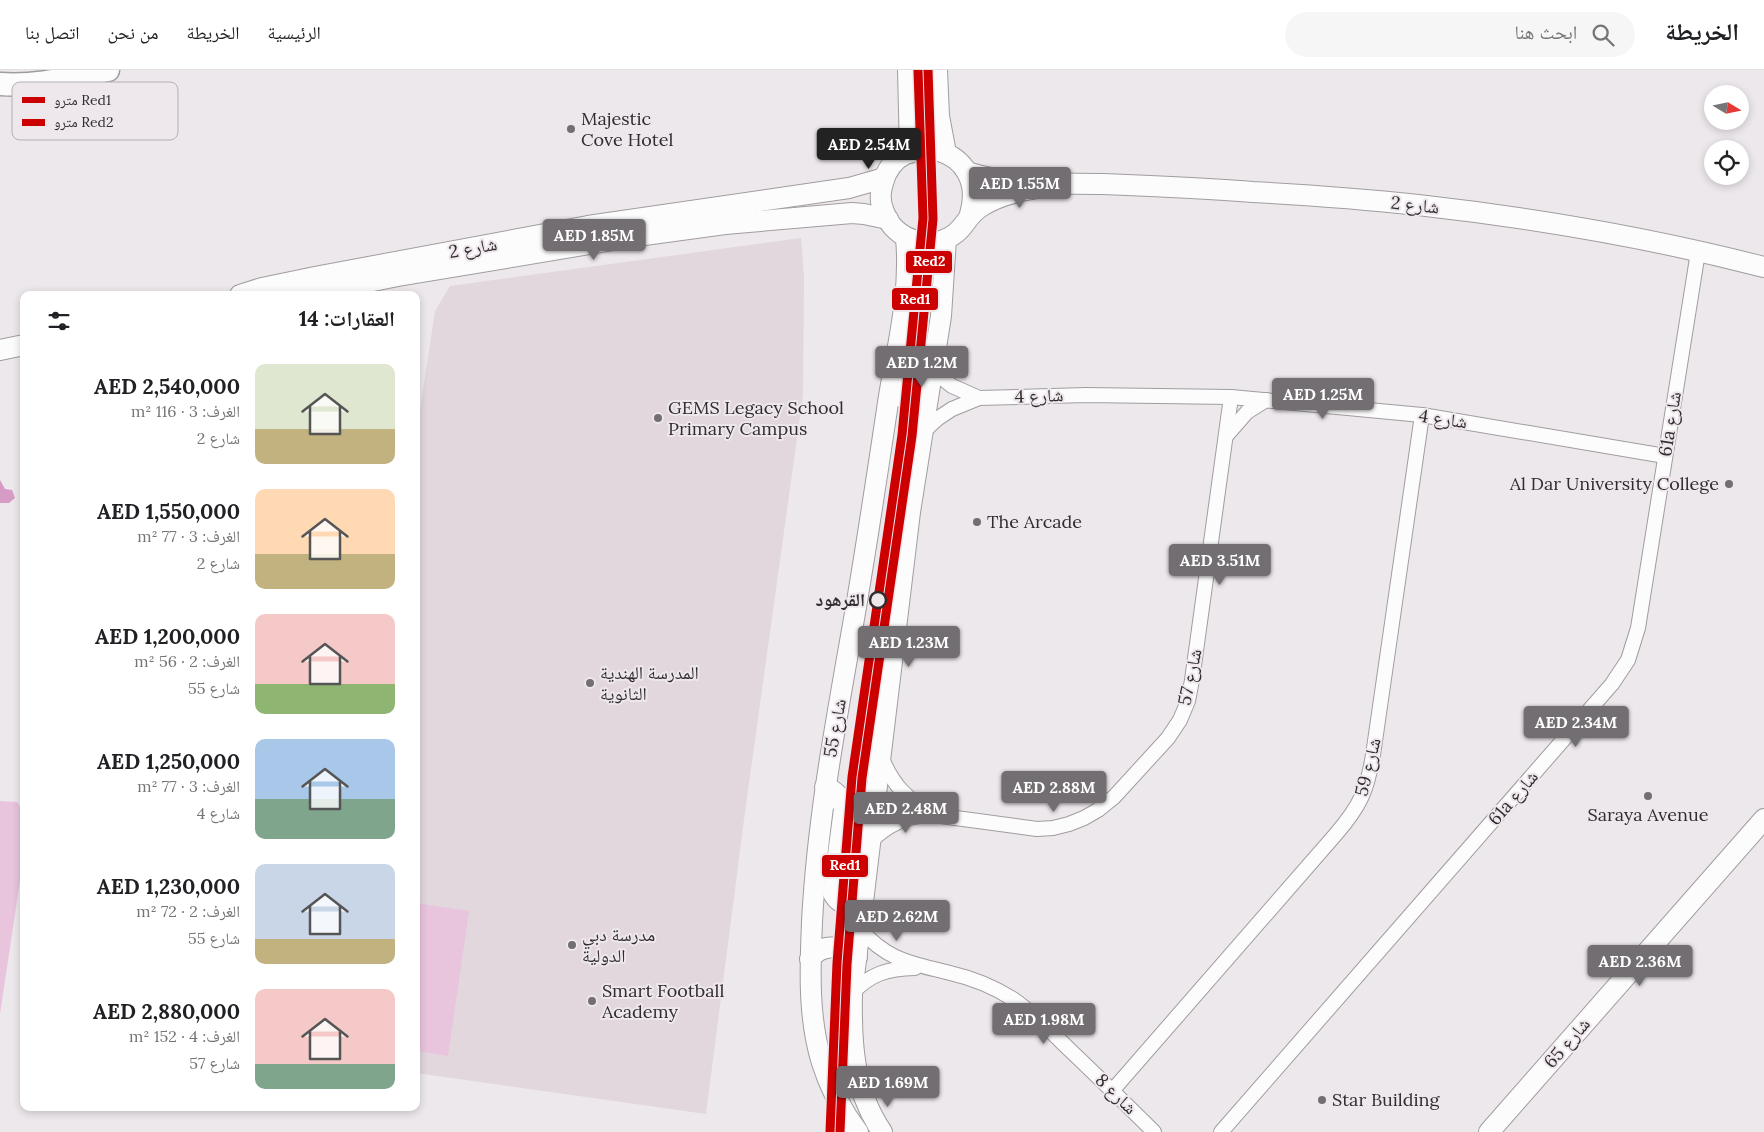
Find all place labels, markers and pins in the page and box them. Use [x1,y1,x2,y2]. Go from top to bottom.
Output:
place label: Majestic Cove Hotel [581,107,673,151]
marker: Majestic Cove Hotel [565,123,577,135]
pin: AED 2.54M [812,128,926,170]
pin: AED 1.55M [963,166,1077,209]
pin: AED 1.85M [537,218,651,261]
pin: AED 1.2M [870,346,974,388]
pin: AED 1.25M [1266,378,1380,420]
place label: GEMS Legacy School Primary Campus [668,396,844,440]
marker: GEMS Legacy School Primary Campus [652,412,664,424]
place label: Al Dar University College [1509,472,1719,495]
marker: Al Dar University College [1723,478,1735,490]
place label: The Arcade [987,510,1082,533]
marker: The Arcade [971,516,983,528]
pin: AED 3.51M [1163,544,1277,586]
place label: القرهود [816,588,865,611]
marker: القرهود [869,591,887,609]
pin: AED 1.23M [852,626,966,668]
place label: المدرسة الهندية الثانوية [600,661,699,705]
marker: المدرسة الهندية الثانوية [584,677,596,689]
pin: AED 2.34M [1519,706,1633,748]
pin: AED 2.88M [997,770,1111,813]
marker: Saraya Avenue [1642,790,1654,802]
pin: AED 2.48M [849,792,963,834]
place label: Saraya Avenue [1588,803,1709,826]
pin: AED 2.62M [840,900,954,942]
place label: مدرسة دبي الدولية [582,923,655,967]
marker: مدرسة دبي الدولية [566,939,578,951]
pin: AED 2.36M [1583,944,1697,987]
place label: Smart Football Academy [601,979,724,1023]
marker: Smart Football Academy [586,995,598,1007]
pin: AED 1.98M [987,1002,1101,1045]
pin: AED 1.69M [831,1066,945,1108]
place label: Star Building [1332,1088,1440,1111]
marker: Star Building [1316,1094,1328,1106]

